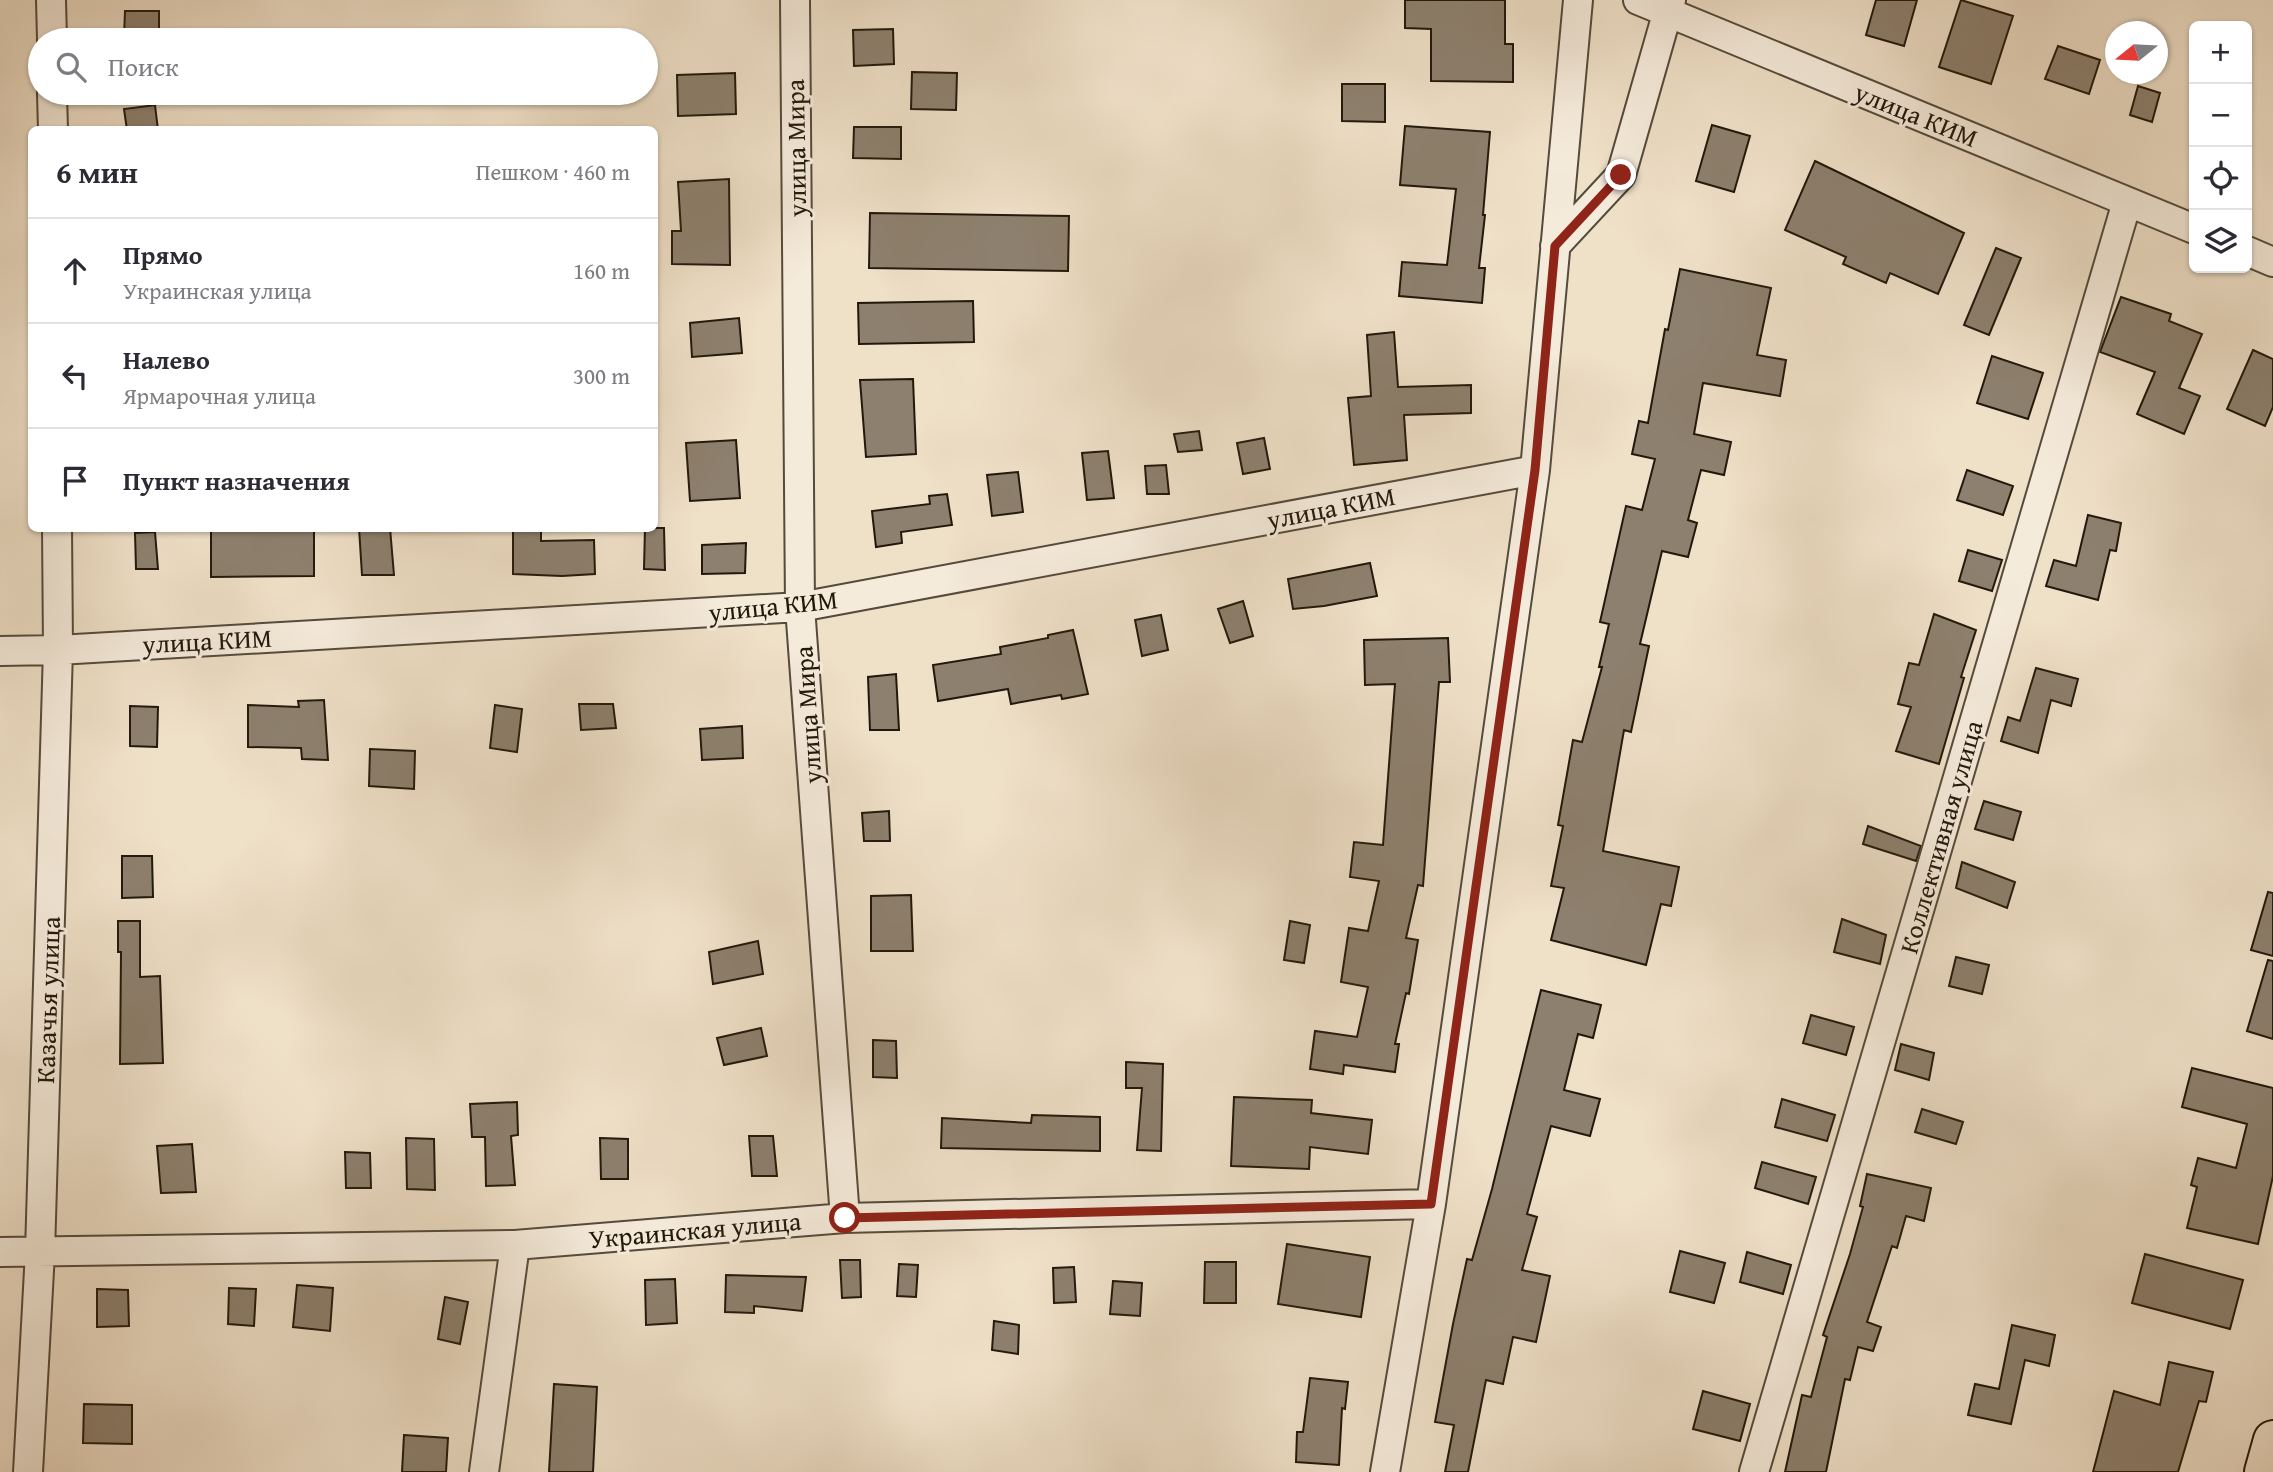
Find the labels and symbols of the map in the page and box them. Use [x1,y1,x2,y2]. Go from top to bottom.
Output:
north arrow [2105,21,2168,84]
street label: улица КИМ [1848,72,1984,157]
street label: улица Мира [775,78,816,218]
route end [1605,159,1636,190]
street label: улица КИМ [1262,476,1398,539]
street label: улица КИМ [705,579,840,632]
street label: улица КИМ [140,618,273,663]
street label: улица Мира [783,644,832,786]
street label: Коллективная улица [1889,715,1993,958]
street label: Казачья улица [25,915,70,1084]
street label: Украинская улица [587,1201,803,1258]
route start [829,1202,860,1233]

